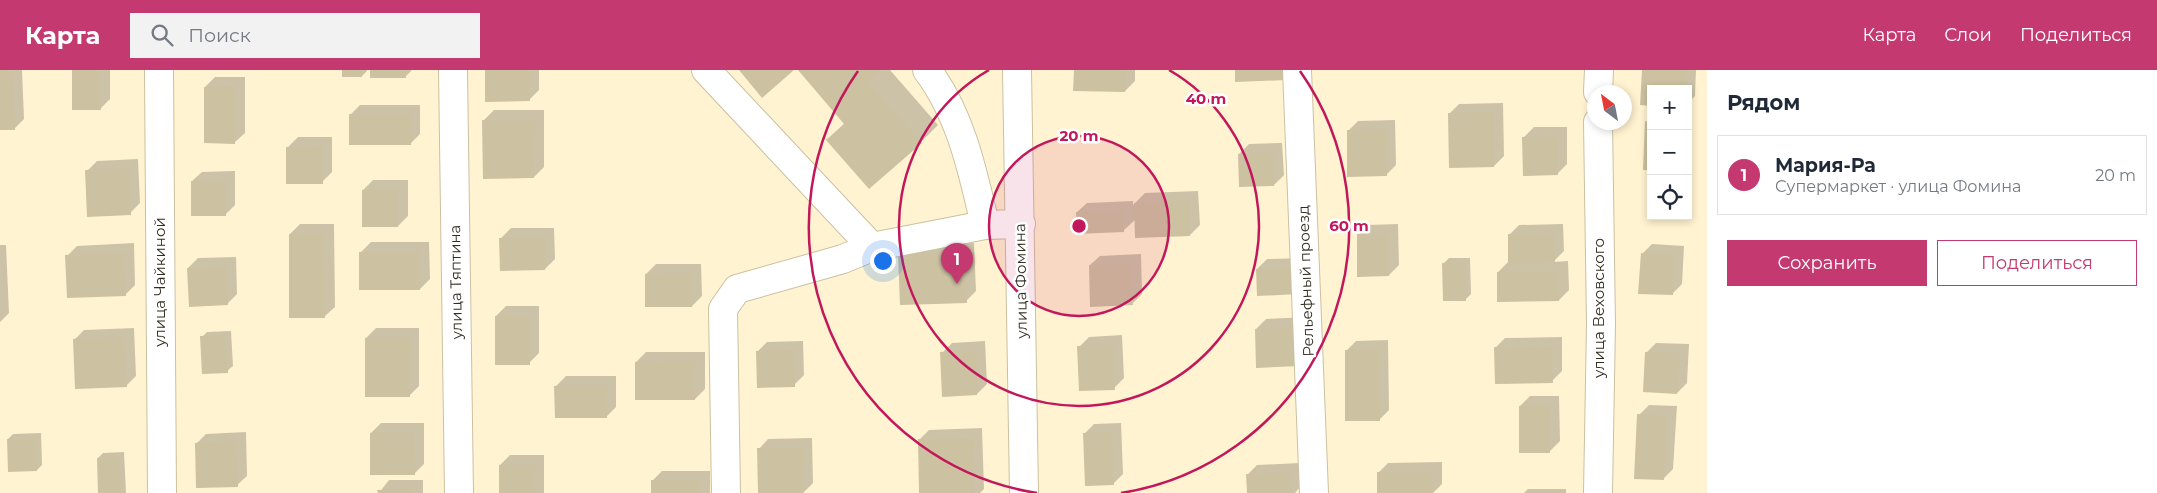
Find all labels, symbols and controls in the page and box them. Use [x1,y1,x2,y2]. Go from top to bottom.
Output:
search box [130,13,480,58]
text: Карта [25,21,100,50]
icon: search [148,21,176,49]
text: Поиск [188,24,251,47]
text: Карта [1862,24,1916,46]
text: Слои [1944,24,1992,46]
text: Поделиться [2020,24,2132,46]
north arrow [1587,85,1632,130]
map controls [1647,85,1692,220]
button: + [1647,85,1692,130]
text: 40 m [1186,89,1226,108]
text: Рядом [1727,90,1800,115]
text: 20 m [1059,126,1099,145]
button: − [1647,130,1692,175]
text: Мария-Ра [1775,154,1876,177]
text: 1 [1741,166,1747,185]
text: 20 m [2095,166,2136,185]
button: locate [1647,175,1692,220]
text: Супермаркет · улица Фомина [1775,177,2021,196]
street label: Рельефный проезд [1293,205,1318,357]
text: 60 m [1329,216,1369,235]
street label: улица Чайкиной [150,217,169,348]
centre of rings [1070,217,1088,235]
street label: улица Фомина [1010,223,1031,340]
street label: улица Тяптина [445,225,466,340]
street label: улица Веховского [1589,238,1608,379]
button: Сохранить [1727,240,1927,286]
button: Поделиться [1937,240,2137,286]
pin: 1 [941,243,973,284]
your location [870,248,896,274]

